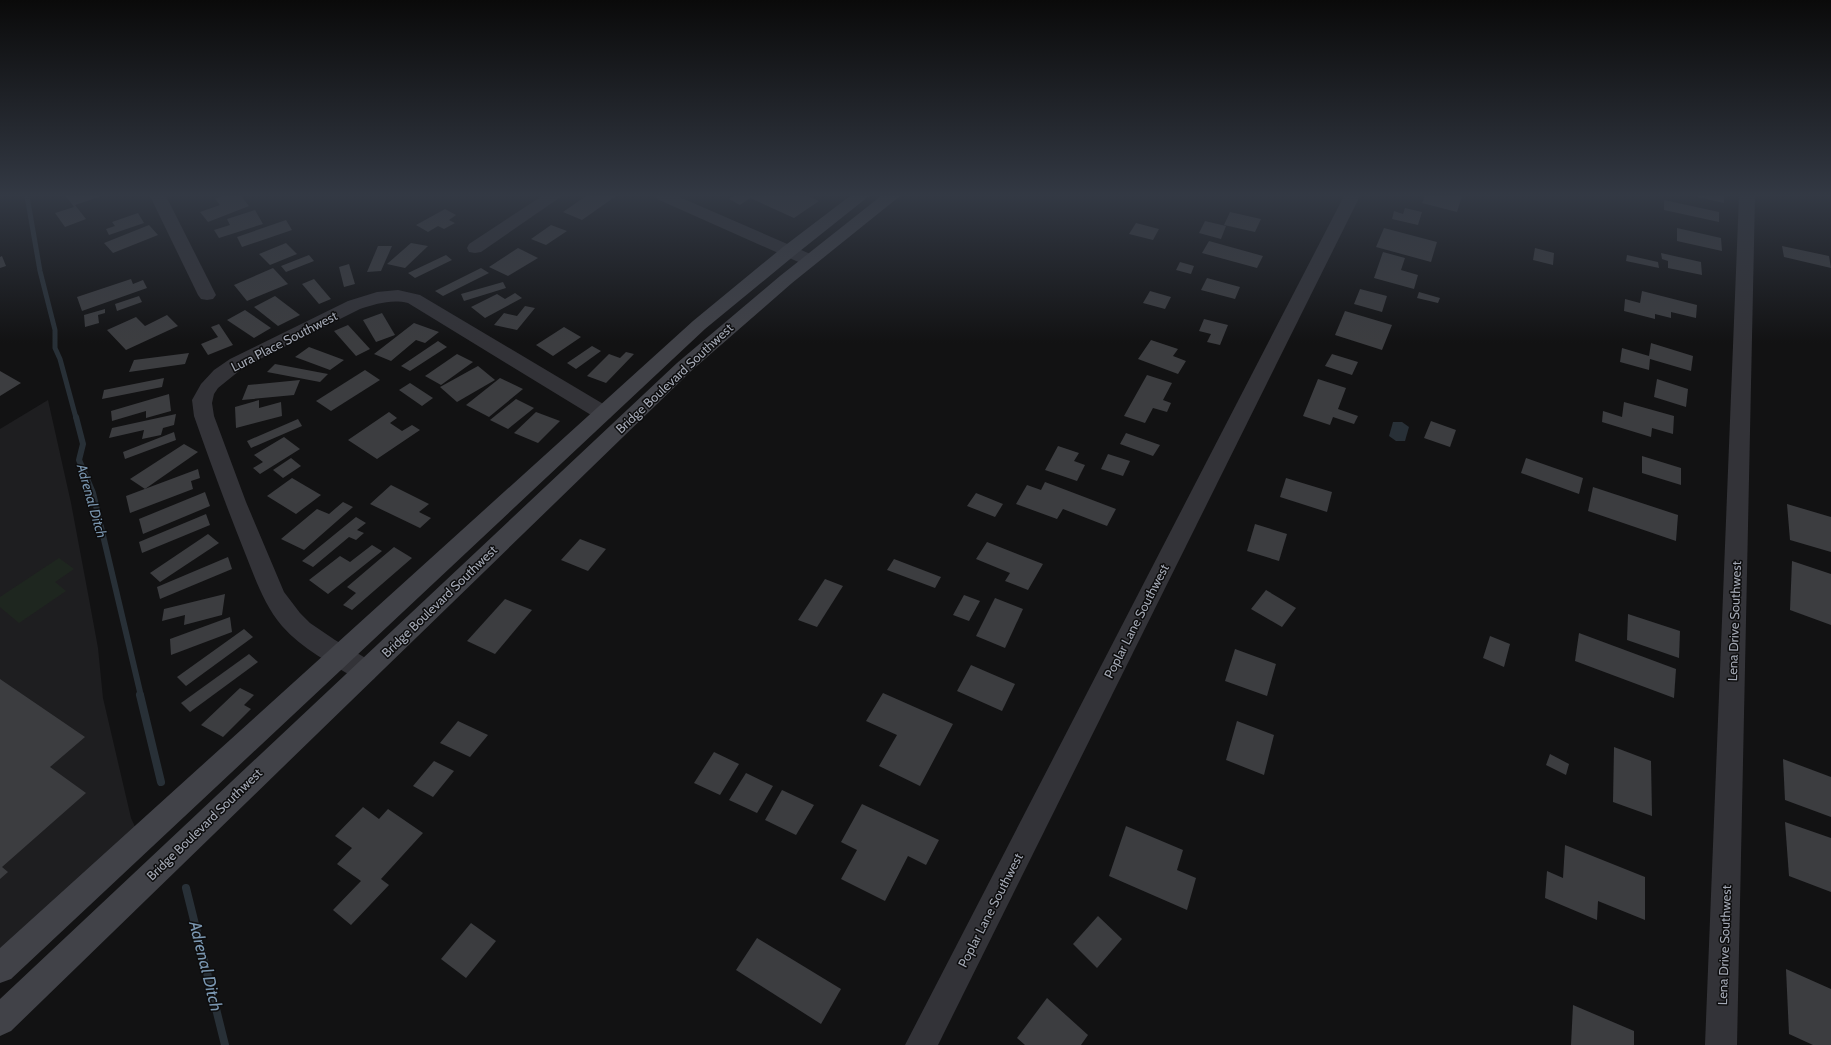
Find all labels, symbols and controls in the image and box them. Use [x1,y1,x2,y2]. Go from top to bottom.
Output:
street label: Lura Place Southwest [228,307,340,375]
street label: Bridge Boulevard Southwest [612,319,736,437]
water label: Adrenal Ditch [73,461,111,540]
street label: Bridge Boulevard Southwest [378,541,501,660]
street label: Lena Drive Southwest [1724,560,1744,681]
street label: Poplar Lane Southwest [1100,561,1172,681]
street label: Bridge Boulevard Southwest [143,764,266,883]
street label: Poplar Lane Southwest [954,850,1026,970]
street label: Lena Drive Southwest [1714,884,1734,1005]
water label: Adrenal Ditch [185,918,227,1013]

